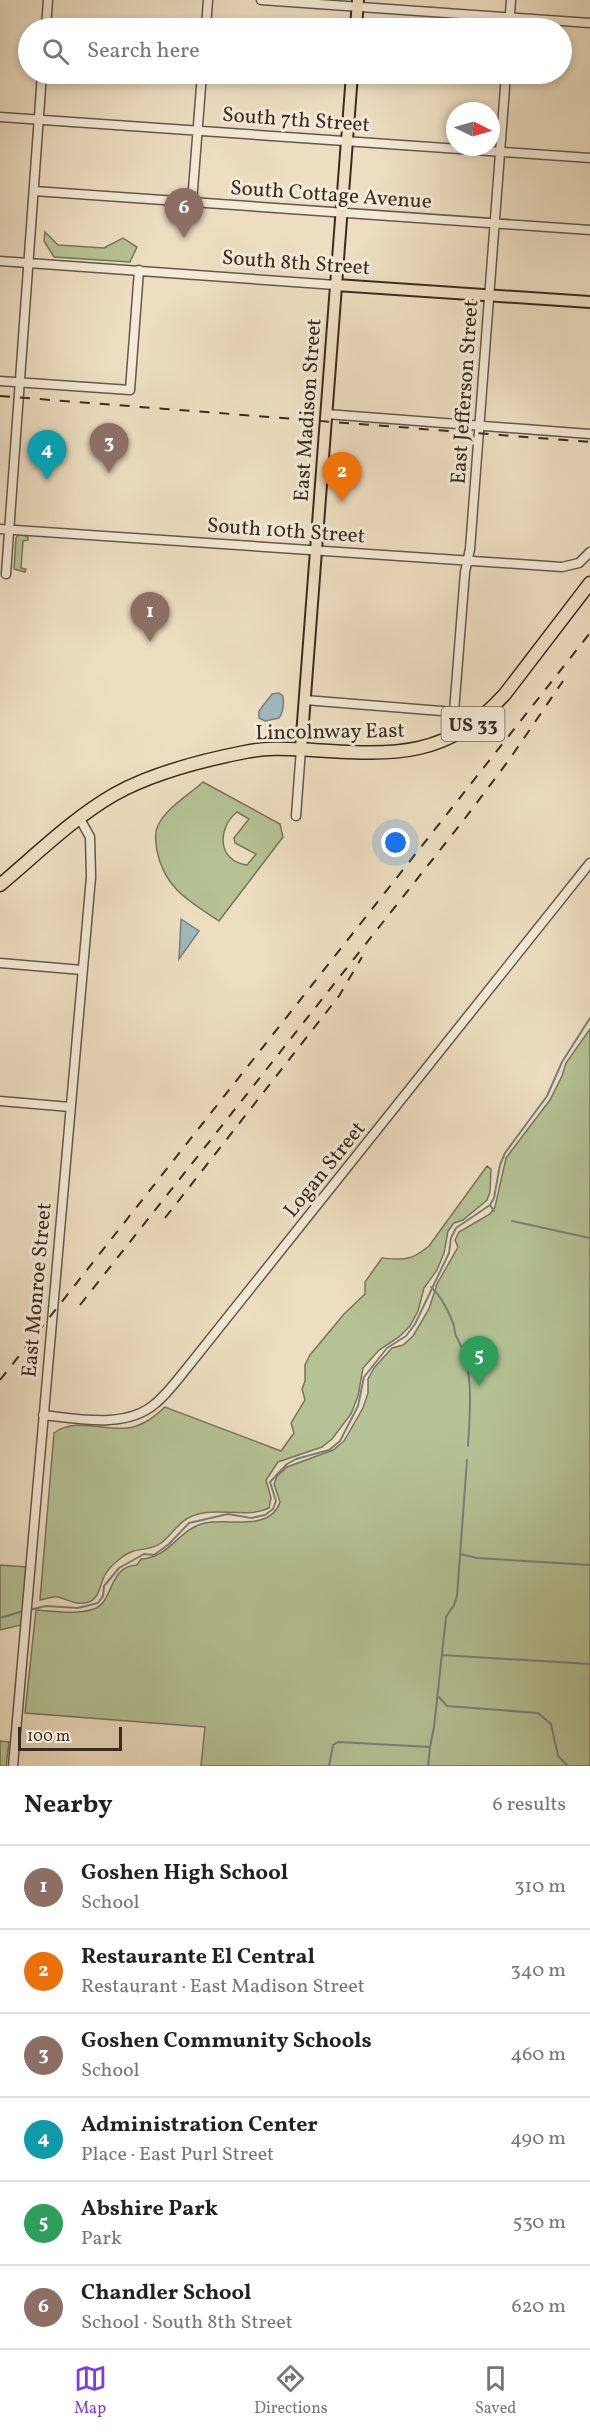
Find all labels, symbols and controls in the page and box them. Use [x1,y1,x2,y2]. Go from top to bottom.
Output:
search box [18,18,572,84]
icon: search [39,35,72,68]
text: Search here [87,36,200,67]
street label: South 7th Street [221,101,371,140]
north arrow [446,102,500,156]
street label: South Cottage Avenue [229,174,433,217]
pin: 6 [164,188,204,238]
street label: South 8th Street [221,244,371,283]
street label: East Jefferson Street [445,299,486,485]
street label: East Madison Street [288,317,329,503]
pin: 3 [90,424,128,473]
pin: 4 [28,430,66,480]
pin: 2 [322,452,362,502]
street label: South 10th Street [206,512,366,551]
pin: 1 [130,592,170,642]
road number: US 33 [442,707,504,741]
street label: Lincolnway East [255,717,405,748]
your location [381,828,410,857]
street label: Logan Street [277,1116,373,1224]
street label: East Monroe Street [15,1201,60,1379]
pin: 5 [460,1336,498,1386]
scale bar [18,1724,122,1752]
text: 100 m [27,1726,70,1748]
text: Nearby [24,1787,113,1823]
text: 6 results [493,1791,566,1819]
text: Goshen High School [81,1858,288,1889]
text: 1 [39,1873,48,1901]
text: 310 m [514,1873,566,1901]
text: School [81,1889,139,1917]
text: Restaurante El Central [81,1942,315,1973]
text: 2 [38,1957,49,1985]
text: 340 m [510,1957,566,1985]
text: Restaurant · East Madison Street [81,1973,365,2001]
text: Goshen Community Schools [81,2026,372,2057]
text: 3 [38,2041,49,2069]
text: 460 m [510,2041,566,2069]
text: School [81,2057,139,2085]
text: Administration Center [81,2110,318,2141]
text: 4 [37,2125,50,2153]
text: 490 m [510,2125,566,2153]
text: Place · East Purl Street [81,2141,274,2169]
text: Abshire Park [81,2194,218,2225]
text: 5 [39,2209,48,2237]
text: 530 m [513,2209,566,2237]
text: Park [81,2225,122,2253]
text: Chandler School [81,2278,251,2309]
text: 6 [38,2293,49,2321]
text: 620 m [512,2293,566,2321]
text: School · South 8th Street [81,2309,293,2337]
tab: Map [74,2362,107,2420]
tab: Directions [254,2362,328,2420]
tab: Saved [475,2362,516,2420]

